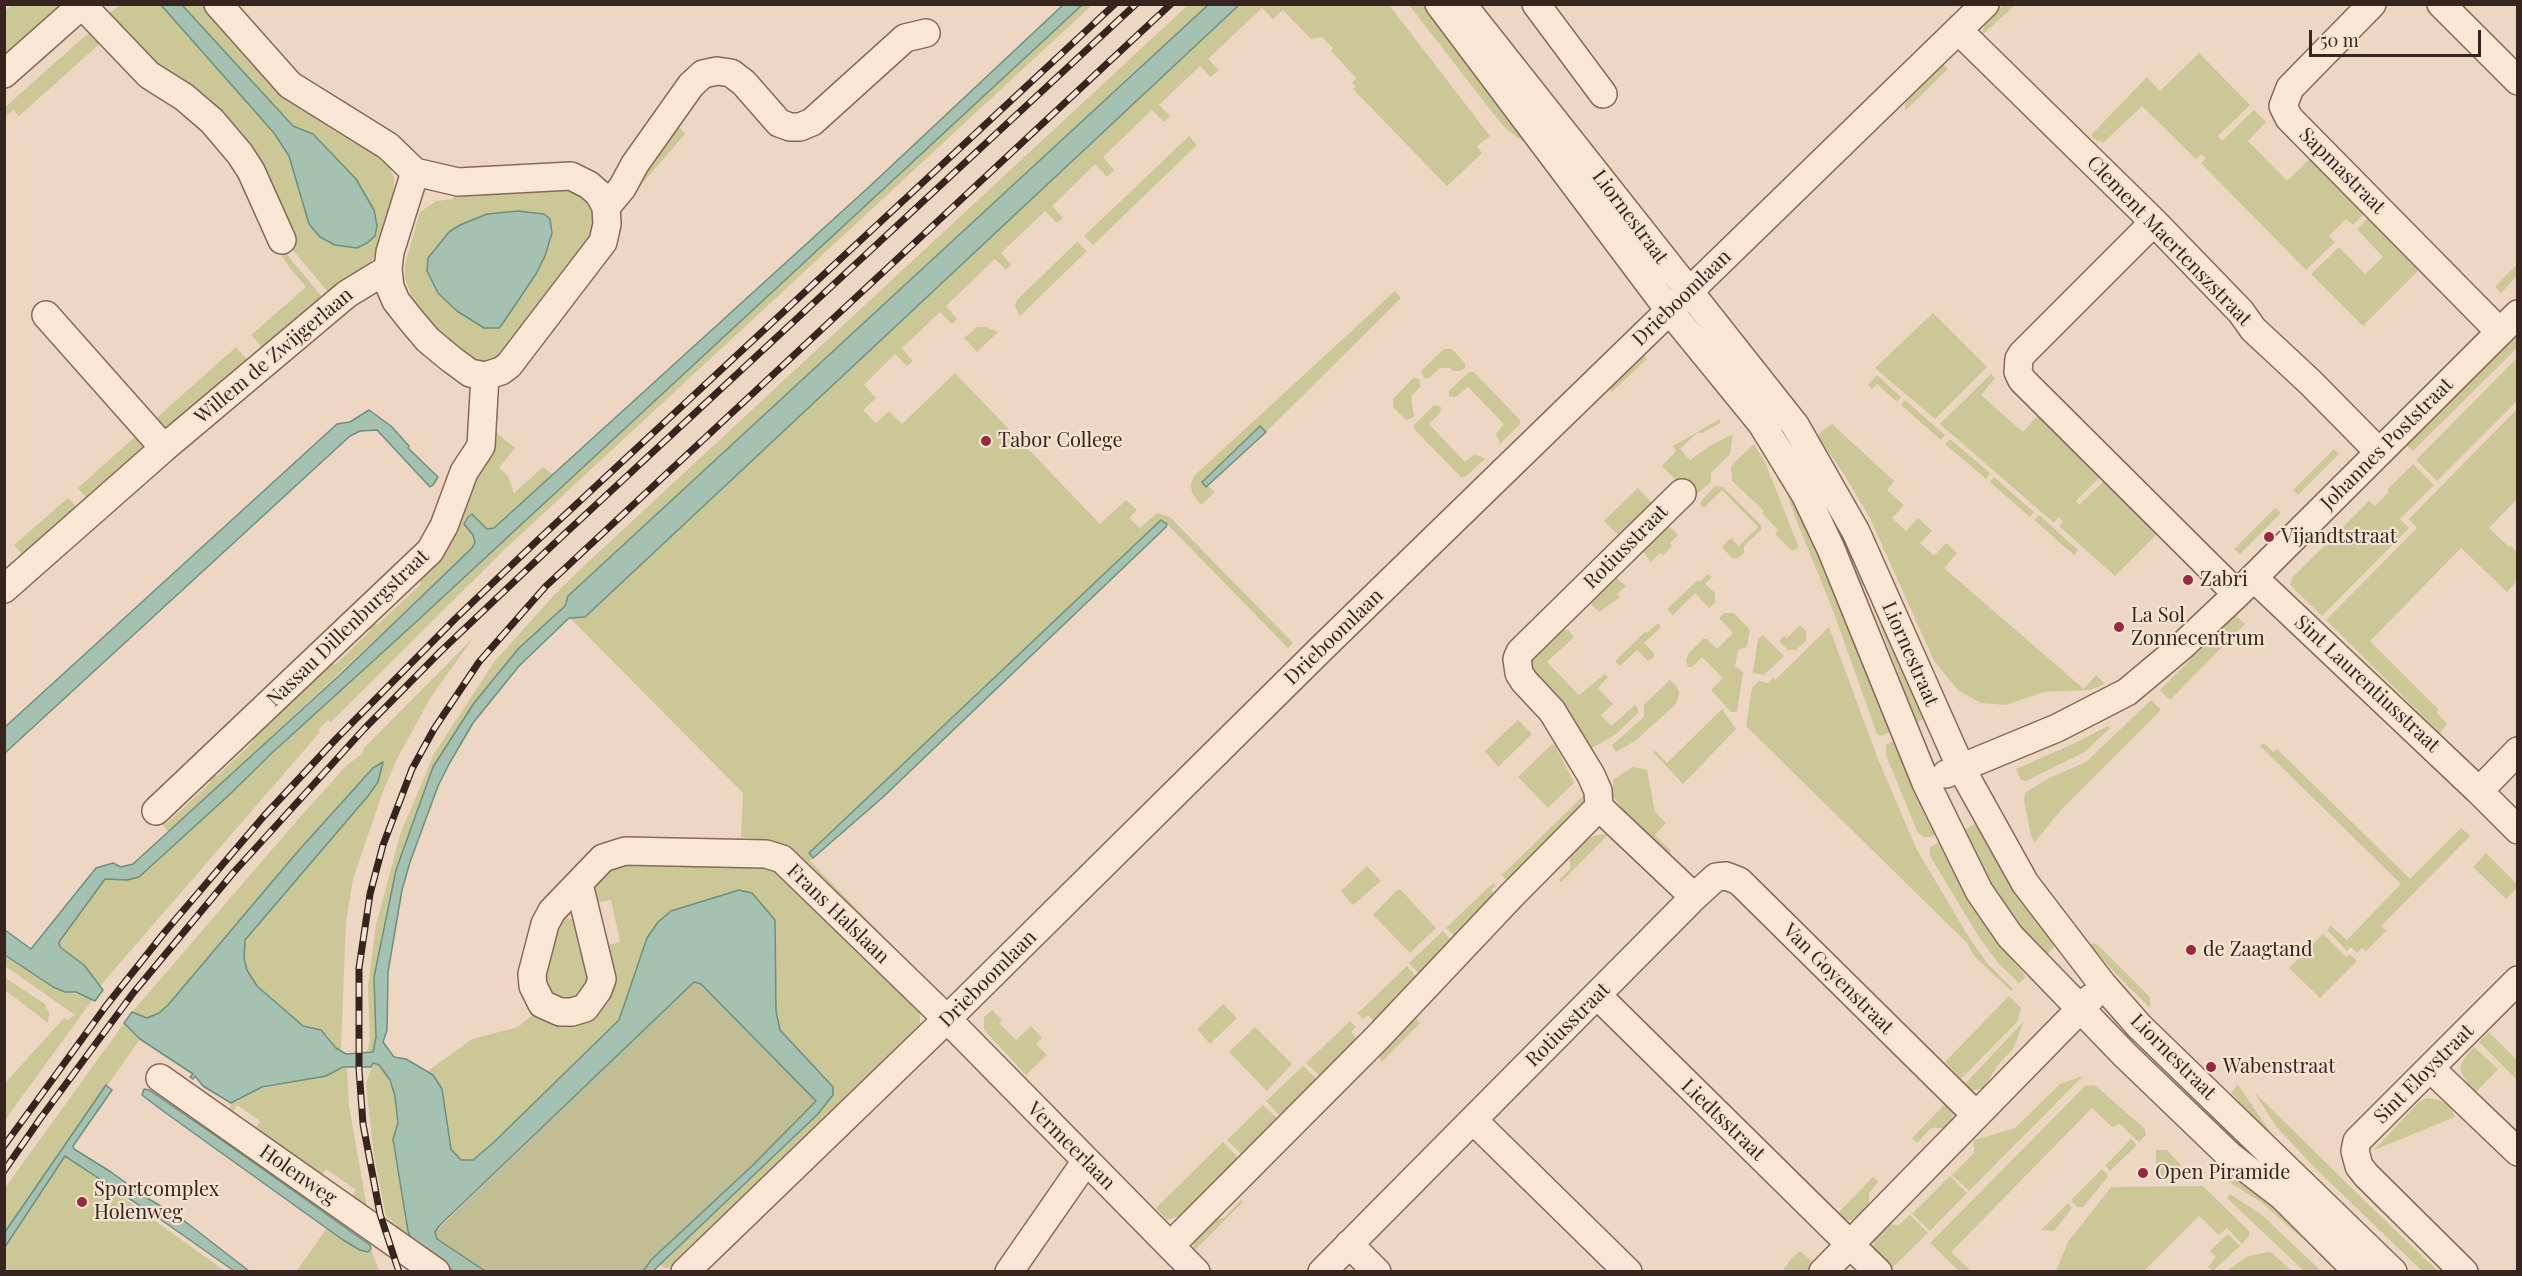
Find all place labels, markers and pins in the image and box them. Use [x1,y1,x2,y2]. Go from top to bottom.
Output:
place label: Tabor College [998,429,1123,453]
marker: Tabor College [979,434,993,448]
place label: Vijandtstraat [2281,525,2397,549]
marker: Vijandtstraat [2262,530,2276,544]
place label: Zabri [2200,568,2248,592]
marker: Zabri [2181,573,2195,587]
place label: La Sol Zonnecentrum [2131,604,2265,651]
marker: La Sol Zonnecentrum [2112,620,2126,634]
place label: de Zaagtand [2203,938,2313,962]
marker: de Zaagtand [2184,943,2198,957]
place label: Wabenstraat [2223,1055,2335,1079]
marker: Wabenstraat [2204,1060,2218,1074]
place label: Open Piramide [2155,1161,2290,1185]
marker: Open Piramide [2136,1166,2150,1180]
place label: Sportcomplex Holenweg [94,1178,219,1225]
marker: Sportcomplex Holenweg [75,1195,89,1209]

